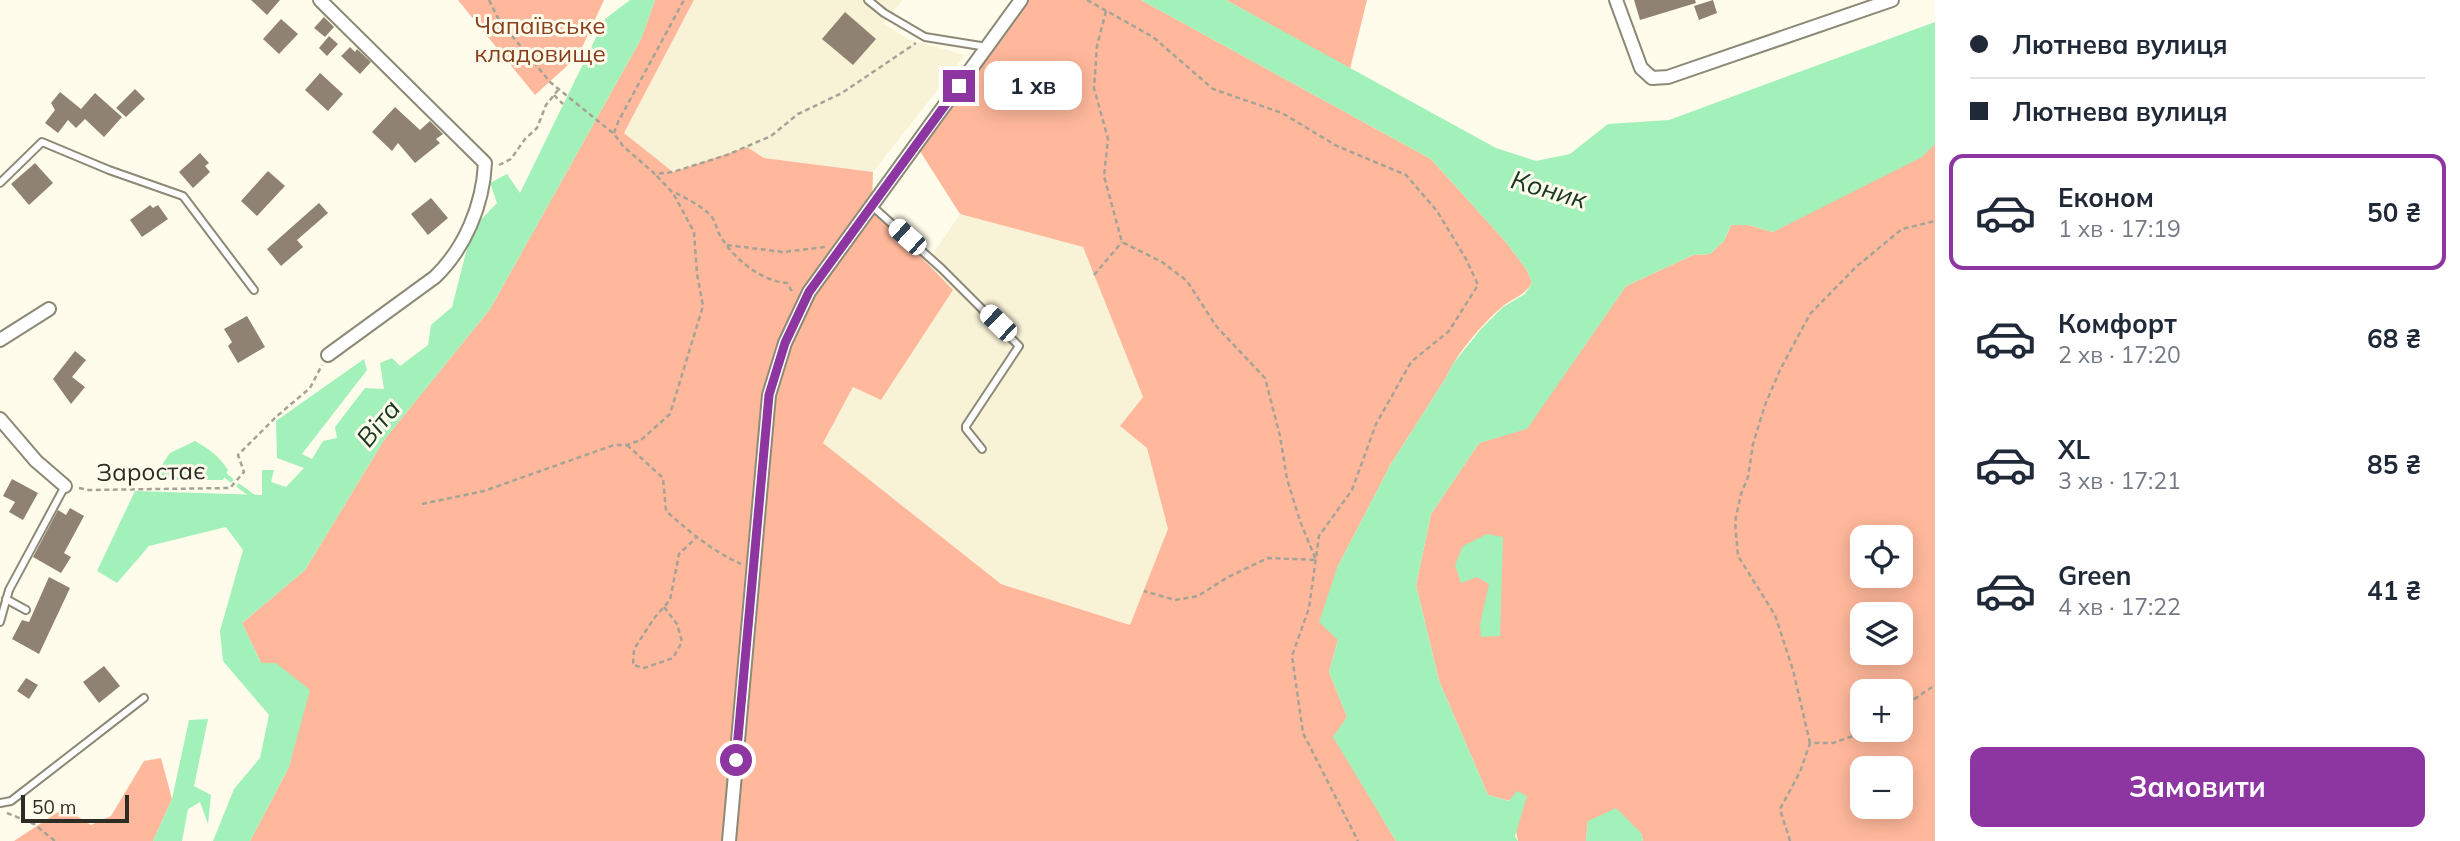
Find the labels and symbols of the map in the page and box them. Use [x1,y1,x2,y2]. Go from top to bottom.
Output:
park label: Чапаївське кладовище [474,10,606,68]
callout: 1 хв [984,62,1082,110]
route end [943,70,975,102]
water label: Коник [1507,163,1592,216]
car [885,215,930,259]
car [976,301,1021,345]
water label: Віта [349,392,407,454]
street label: Заростає [96,455,206,487]
route start [720,744,752,776]
scale bar [21,792,130,824]

